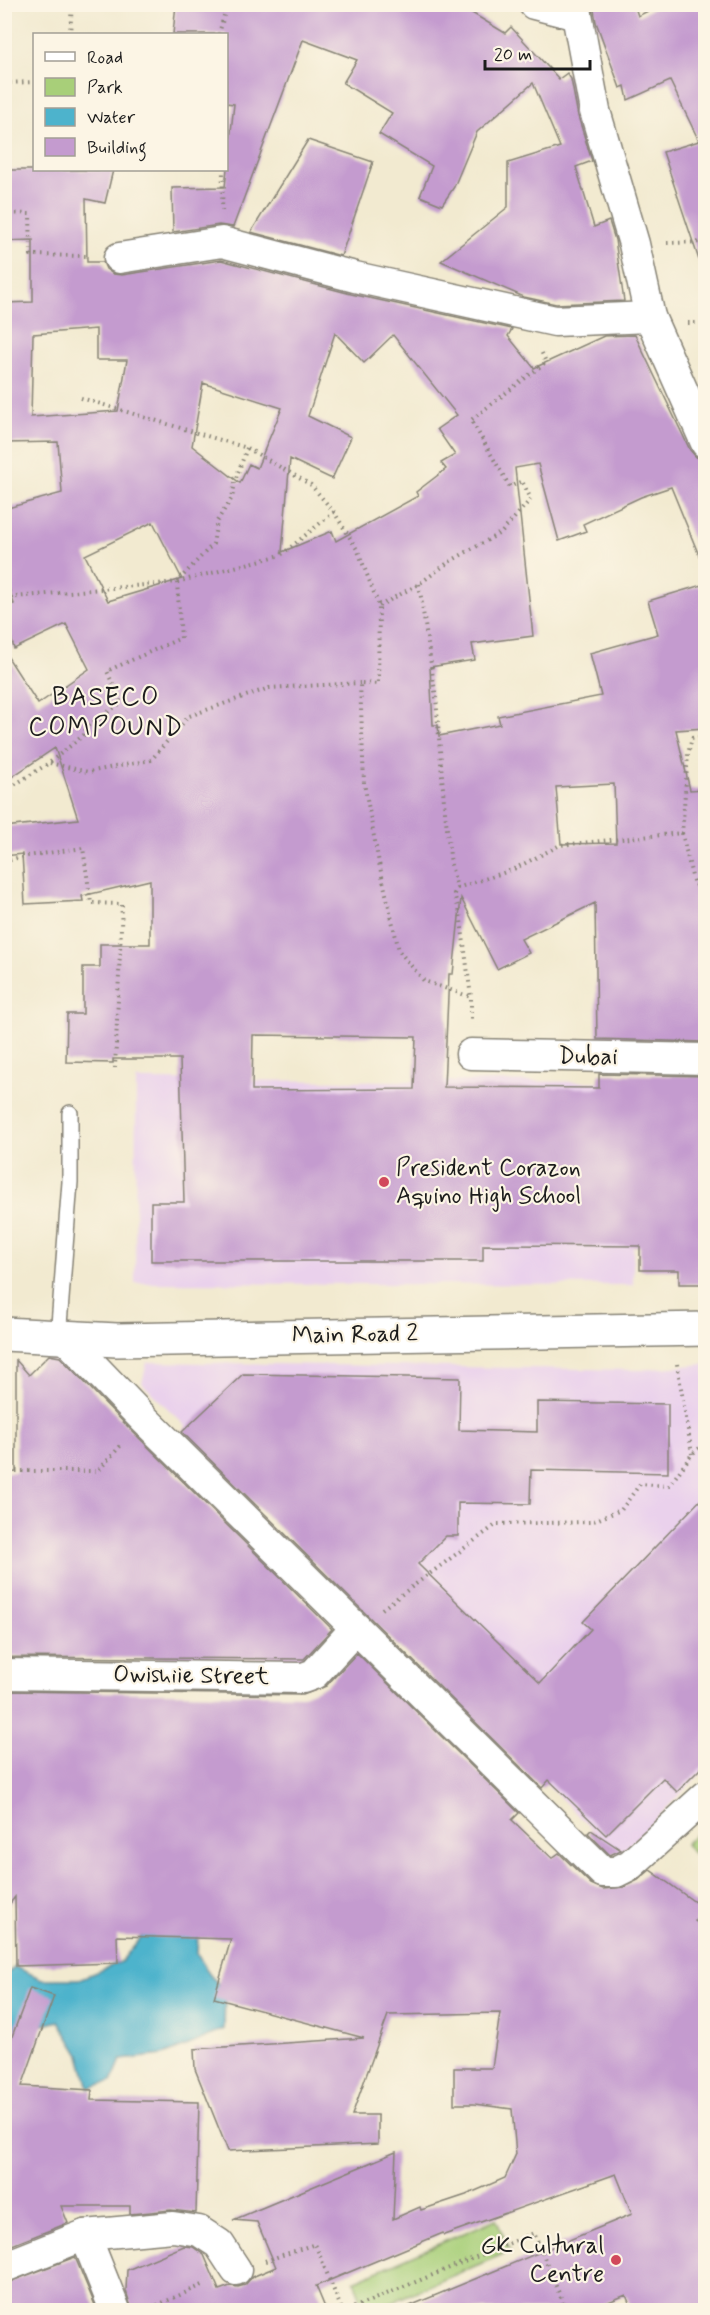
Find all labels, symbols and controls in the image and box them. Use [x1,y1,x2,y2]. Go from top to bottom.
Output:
legend [33,33,228,171]
scale bar [485,33,590,71]
text: 20 m [494,43,532,67]
text: Road [87,46,123,70]
text: Park [87,76,123,100]
text: Water [87,106,136,130]
text: Building [87,136,147,162]
district label: BASECO COMPOUND [28,681,184,745]
street label: Dubai [558,1041,618,1073]
place label: President Corazon Aquino High School [396,1153,581,1212]
marker: President Corazon Aquino High School [377,1175,391,1189]
street label: Main Road 2 [292,1318,419,1352]
street label: Owishiie Street [113,1659,269,1693]
place label: GK Cultural Centre [481,2231,604,2290]
marker: GK Cultural Centre [609,2253,623,2267]

